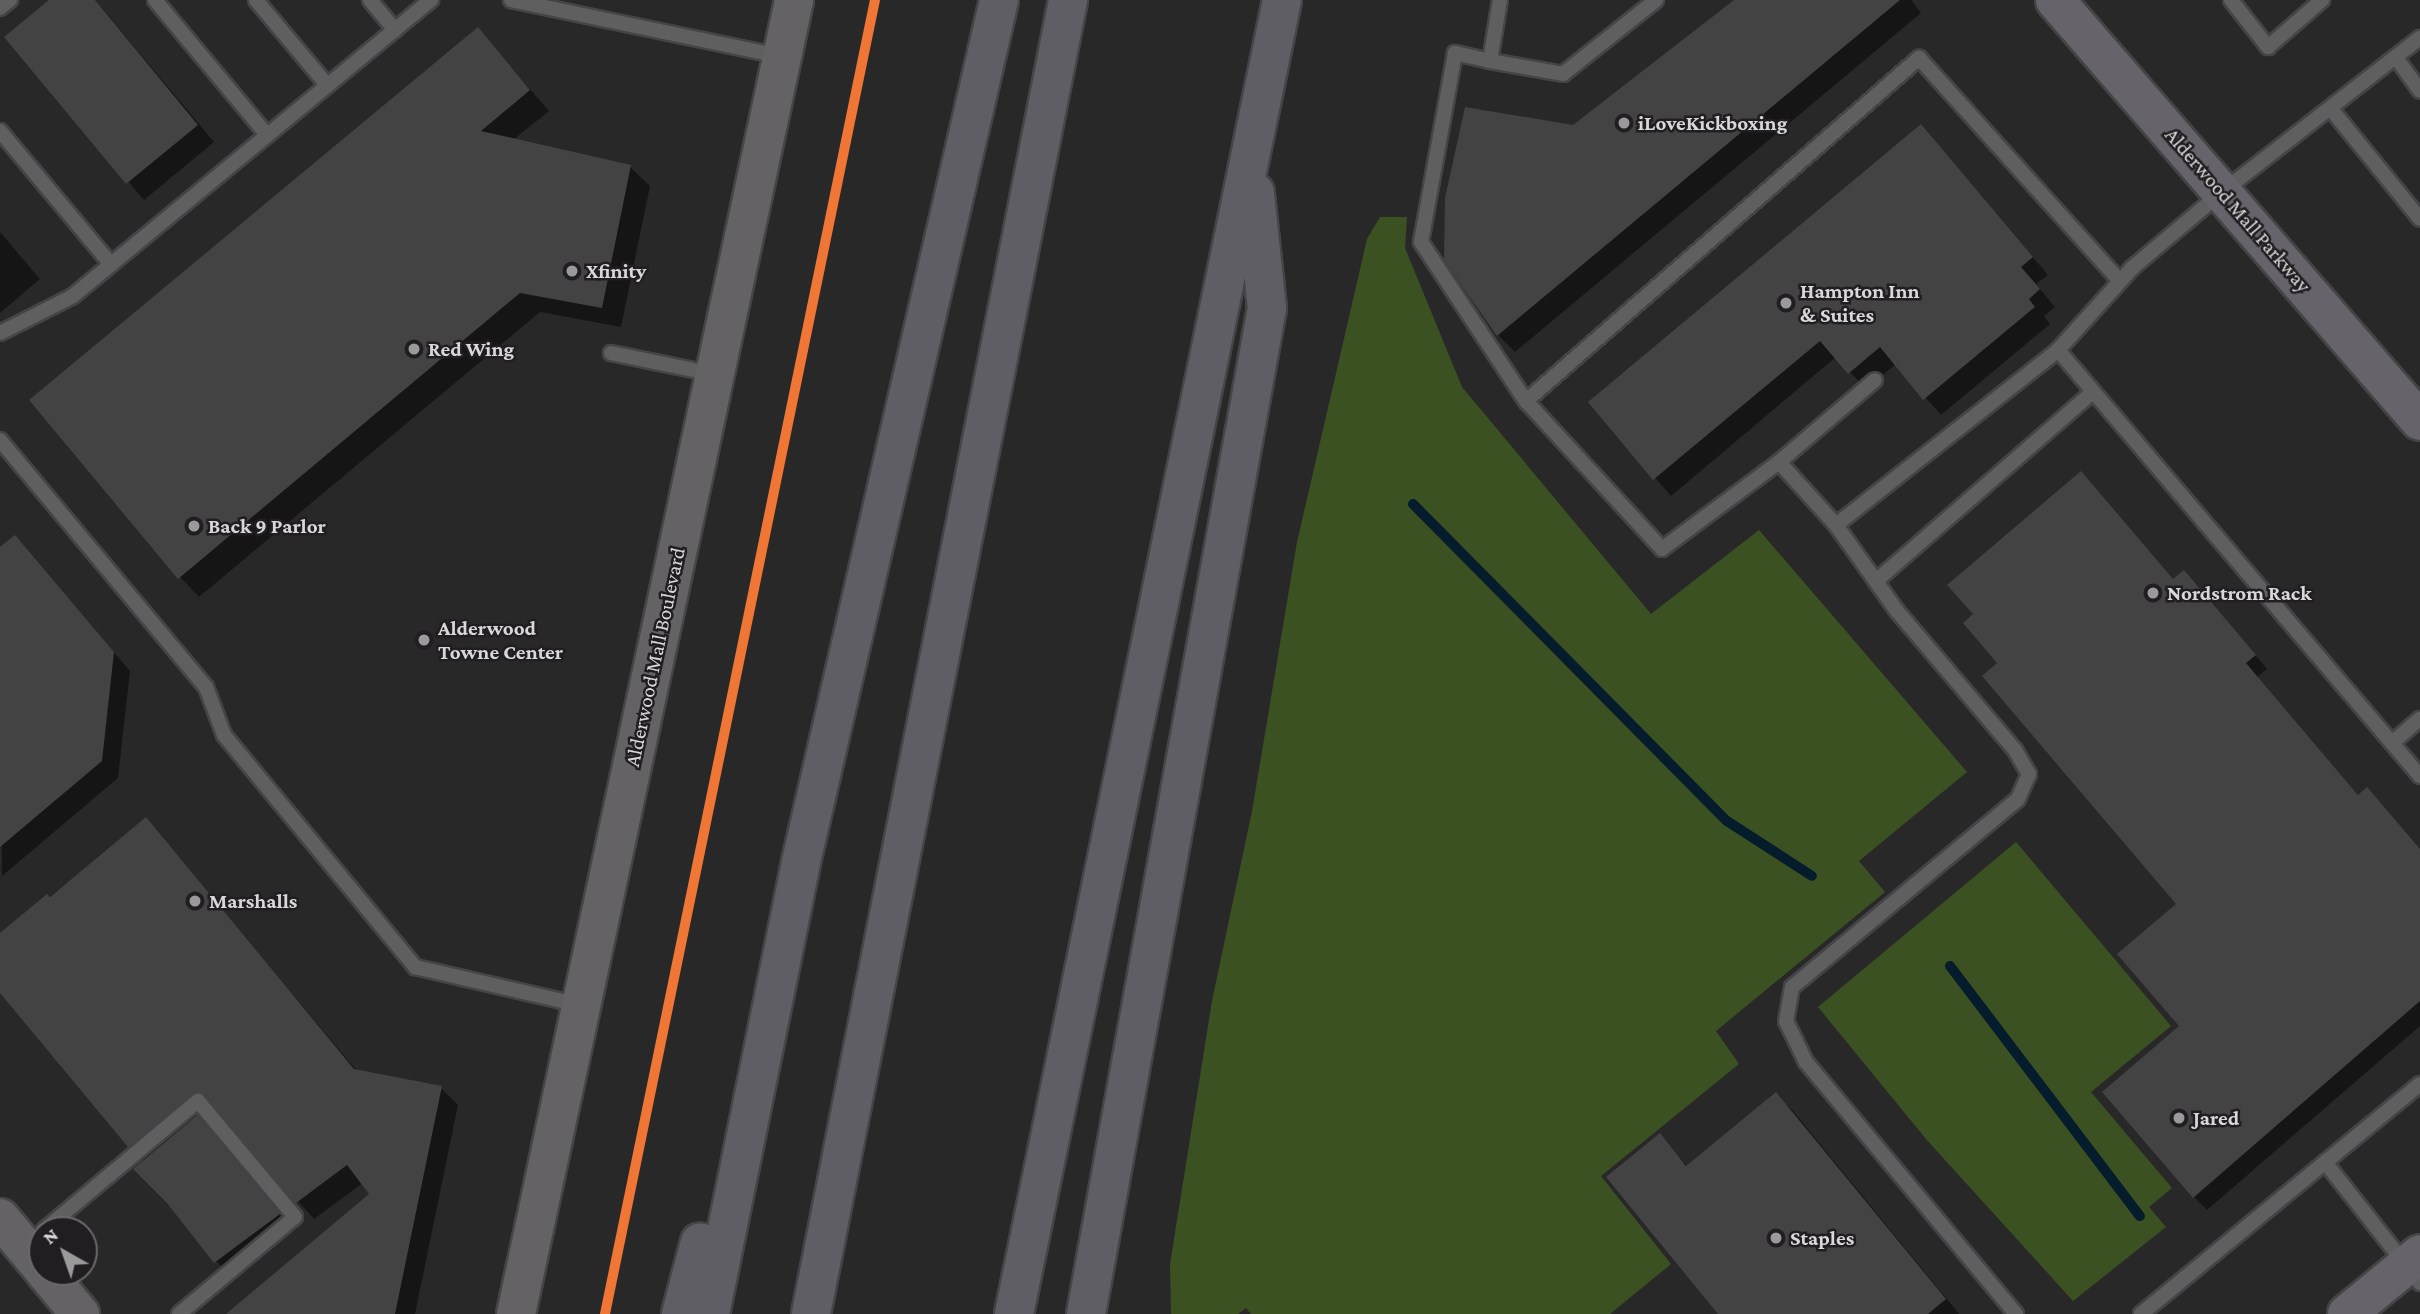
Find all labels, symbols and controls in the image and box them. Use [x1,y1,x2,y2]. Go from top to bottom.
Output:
place label: iLoveKickboxing [1638,110,1787,136]
marker: iLoveKickboxing [1616,115,1632,131]
street label: Alderwood Mall Parkway [2160,122,2316,298]
place label: Xfinity [586,258,646,284]
marker: Xfinity [564,263,580,279]
place label: Hampton Inn & Suites [1800,278,1920,328]
marker: Hampton Inn & Suites [1778,295,1794,311]
place label: Red Wing [428,336,514,362]
marker: Red Wing [406,341,422,357]
place label: Back 9 Parlor [208,513,326,539]
marker: Back 9 Parlor [186,518,202,534]
street label: Alderwood Mall Boulevard [619,545,691,769]
place label: Nordstrom Rack [2167,580,2312,606]
marker: Nordstrom Rack [2145,585,2161,601]
place label: Alderwood Towne Center [438,615,563,665]
marker: Alderwood Towne Center [416,632,432,648]
place label: Marshalls [209,888,297,914]
marker: Marshalls [187,893,203,909]
place label: Jared [2193,1105,2239,1131]
marker: Jared [2171,1110,2187,1126]
north arrow [28,1216,98,1286]
text: N [39,1224,62,1248]
place label: Staples [1790,1225,1854,1251]
marker: Staples [1768,1230,1784,1246]

